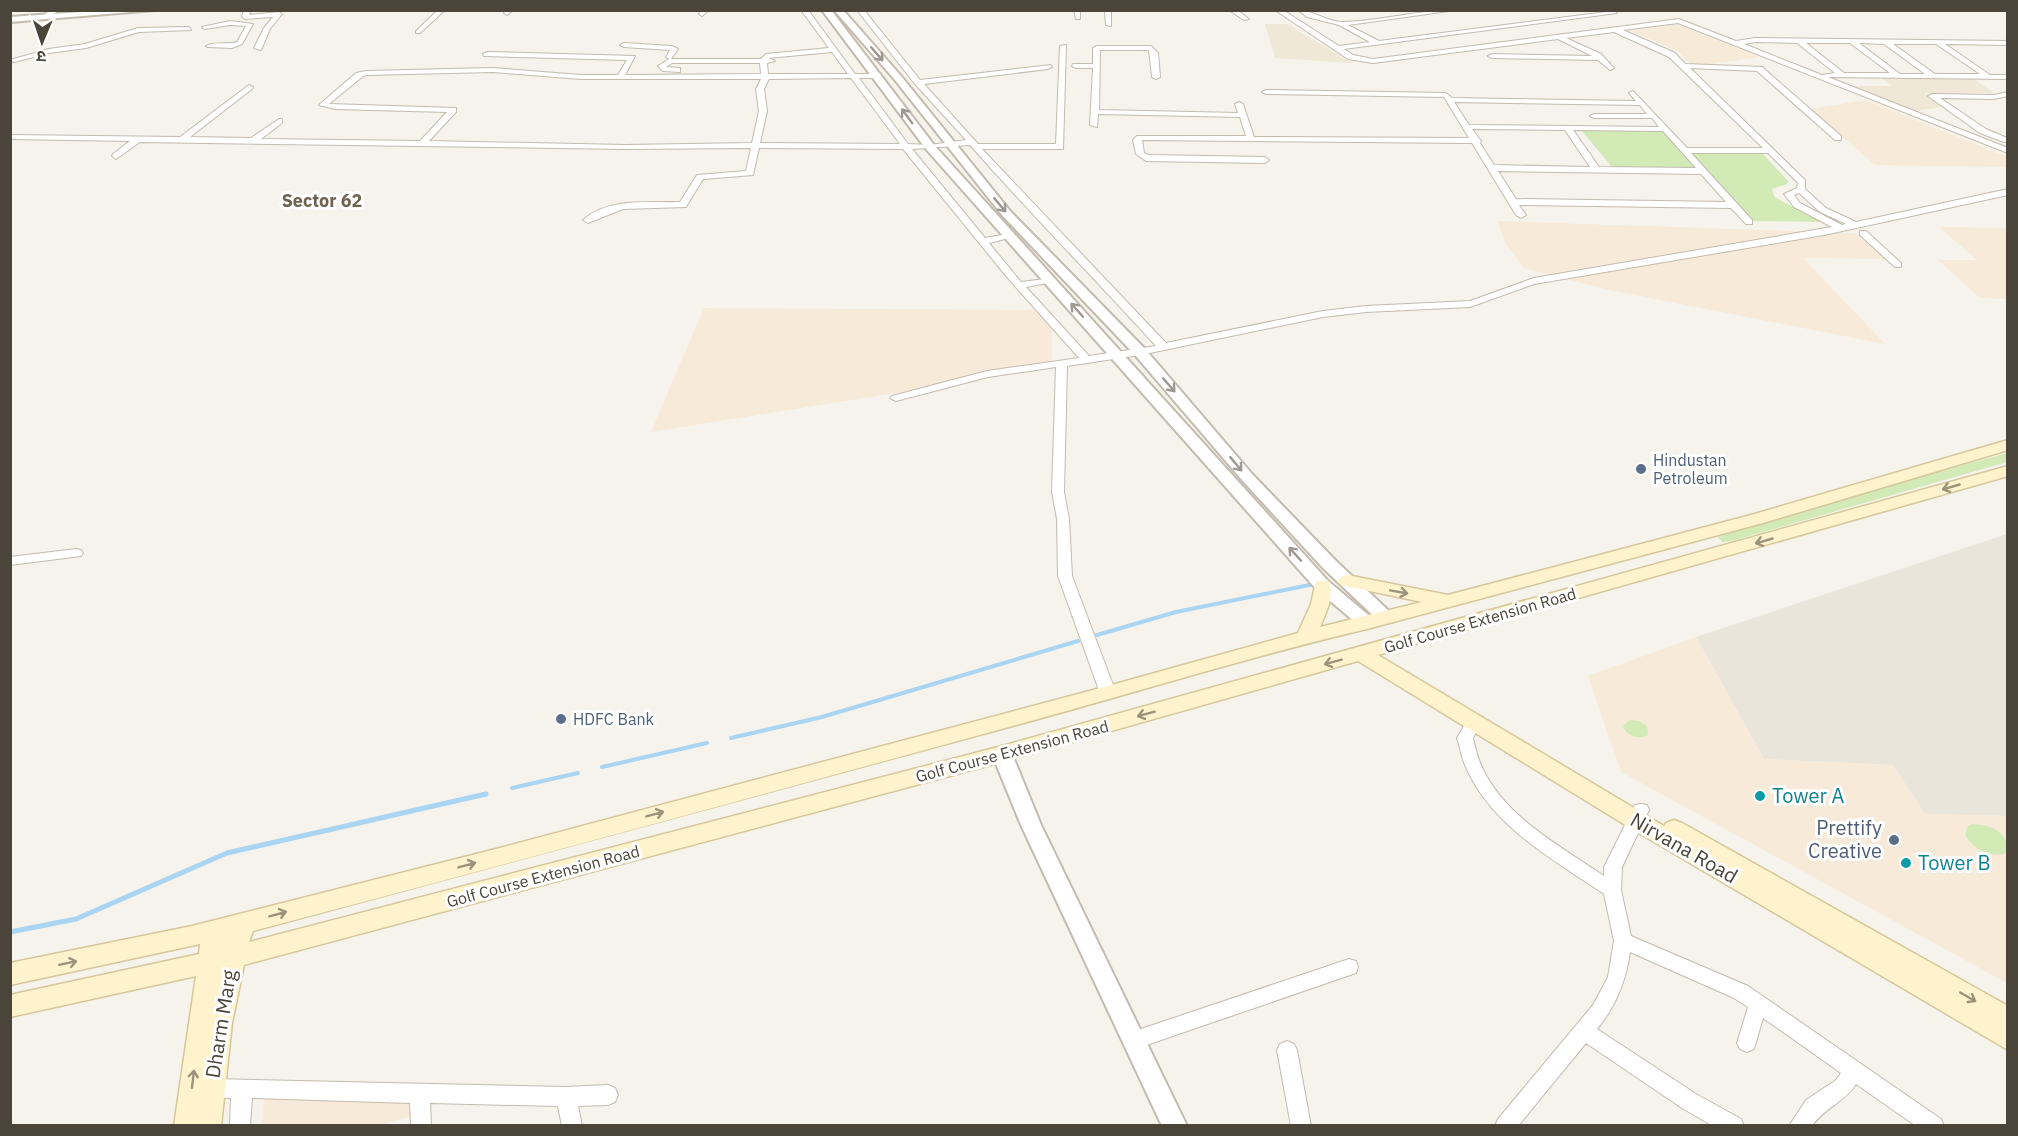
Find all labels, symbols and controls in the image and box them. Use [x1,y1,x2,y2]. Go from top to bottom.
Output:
north arrow [12,12,72,72]
one-way arrow [870,46,884,61]
text: उ [36,47,47,67]
one-way arrow [901,108,914,124]
district label: Sector 62 [282,189,362,212]
one-way arrow [993,197,1007,212]
one-way arrow [1070,303,1084,318]
one-way arrow [1163,377,1176,393]
place label: Hindustan Petroleum [1653,450,1728,488]
one-way arrow [1230,456,1243,472]
marker: Hindustan Petroleum [1634,462,1648,476]
one-way arrow [1942,482,1961,493]
one-way arrow [1755,536,1774,547]
one-way arrow [1288,547,1302,562]
street label: Golf Course Extension Road [1382,583,1578,657]
one-way arrow [1389,587,1408,598]
one-way arrow [1324,657,1343,668]
place label: HDFC Bank [573,709,655,729]
one-way arrow [1136,709,1155,720]
marker: HDFC Bank [554,712,568,726]
street label: Golf Course Extension Road [913,716,1111,786]
place label: Tower A [1772,782,1845,809]
marker: Tower A [1753,789,1767,803]
street label: Nirvana Road [1626,806,1743,889]
one-way arrow [645,808,664,820]
place label: Prettify Creative [1808,814,1882,864]
marker: Prettify Creative [1887,833,1901,847]
street label: Golf Course Extension Road [444,841,642,911]
place label: Tower B [1918,849,1991,876]
marker: Tower B [1899,856,1913,870]
one-way arrow [457,859,476,870]
one-way arrow [268,908,287,920]
one-way arrow [58,956,77,968]
street label: Dharm Marg [199,967,242,1080]
one-way arrow [1959,991,1976,1003]
one-way arrow [188,1070,199,1090]

